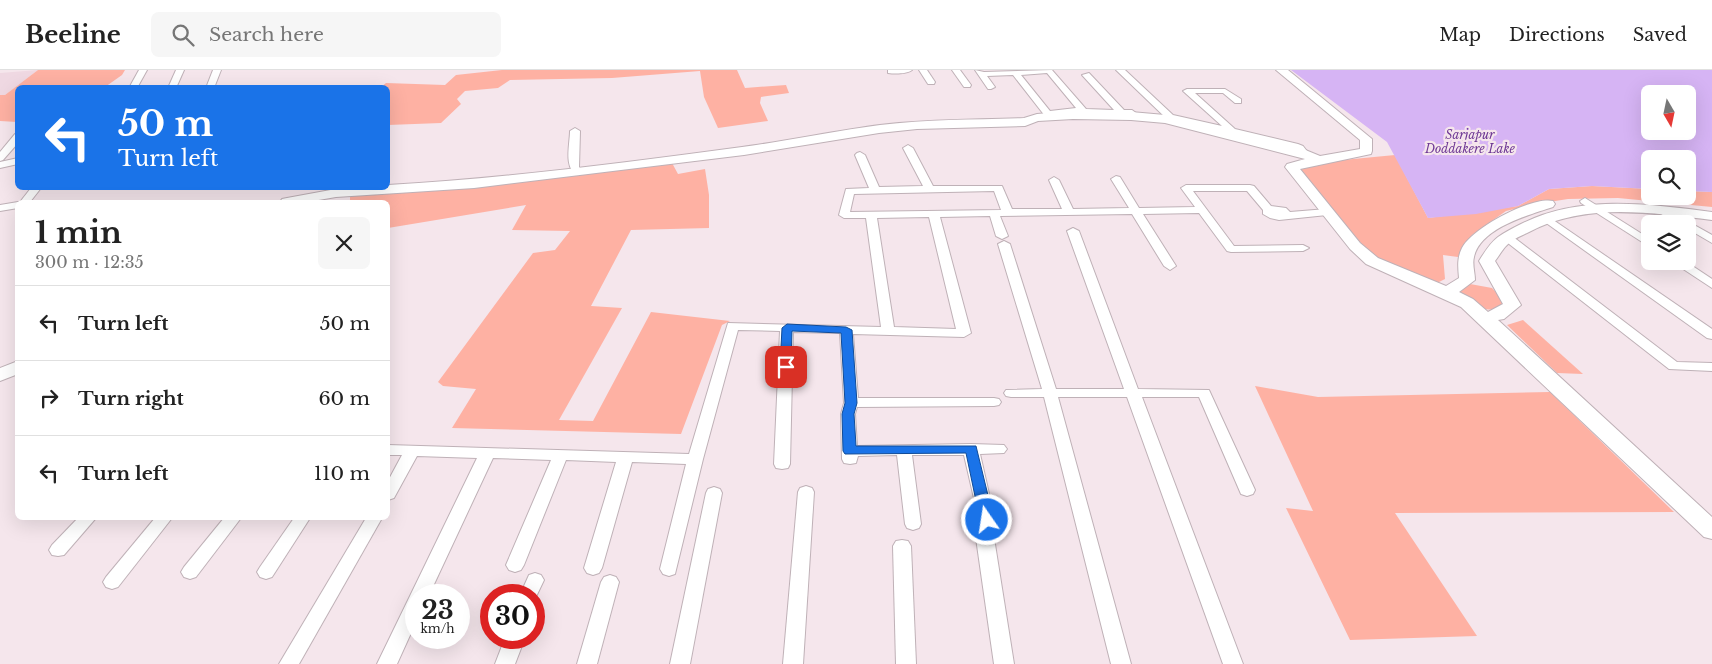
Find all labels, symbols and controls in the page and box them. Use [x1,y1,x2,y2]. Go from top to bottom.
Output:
search box [151,12,501,57]
text: Beeline [25,20,121,49]
icon: search [169,21,197,49]
text: Search here [209,23,324,46]
text: Map [1439,24,1481,46]
text: Directions [1509,24,1605,46]
text: Saved [1633,24,1687,46]
north arrow [1641,85,1696,140]
map controls [1641,85,1696,270]
text: 50 m [118,102,213,145]
icon: left [35,105,100,170]
water label: Sarjapur Doddakere Lake [1424,127,1516,156]
text: Turn left [118,145,218,172]
button: search [1641,150,1696,205]
text: 1 min [35,214,122,251]
button: layers [1641,215,1696,270]
button: close [318,217,370,269]
text: 300 m · 12:35 [35,252,144,272]
icon: left [35,309,63,337]
text: Turn left [78,312,169,335]
text: 50 m [320,312,370,335]
pin [765,346,807,388]
icon: arrive [772,353,800,381]
icon: right [35,384,63,412]
text: Turn right [78,387,184,410]
text: 60 m [318,387,370,410]
icon: left [35,459,63,487]
text: Turn left [78,462,169,485]
text: 110 m [314,462,370,485]
position arrow [960,493,1012,545]
speed limit sign: 30 [480,584,545,649]
text: 23 [421,595,454,626]
text: km/h [420,621,455,636]

